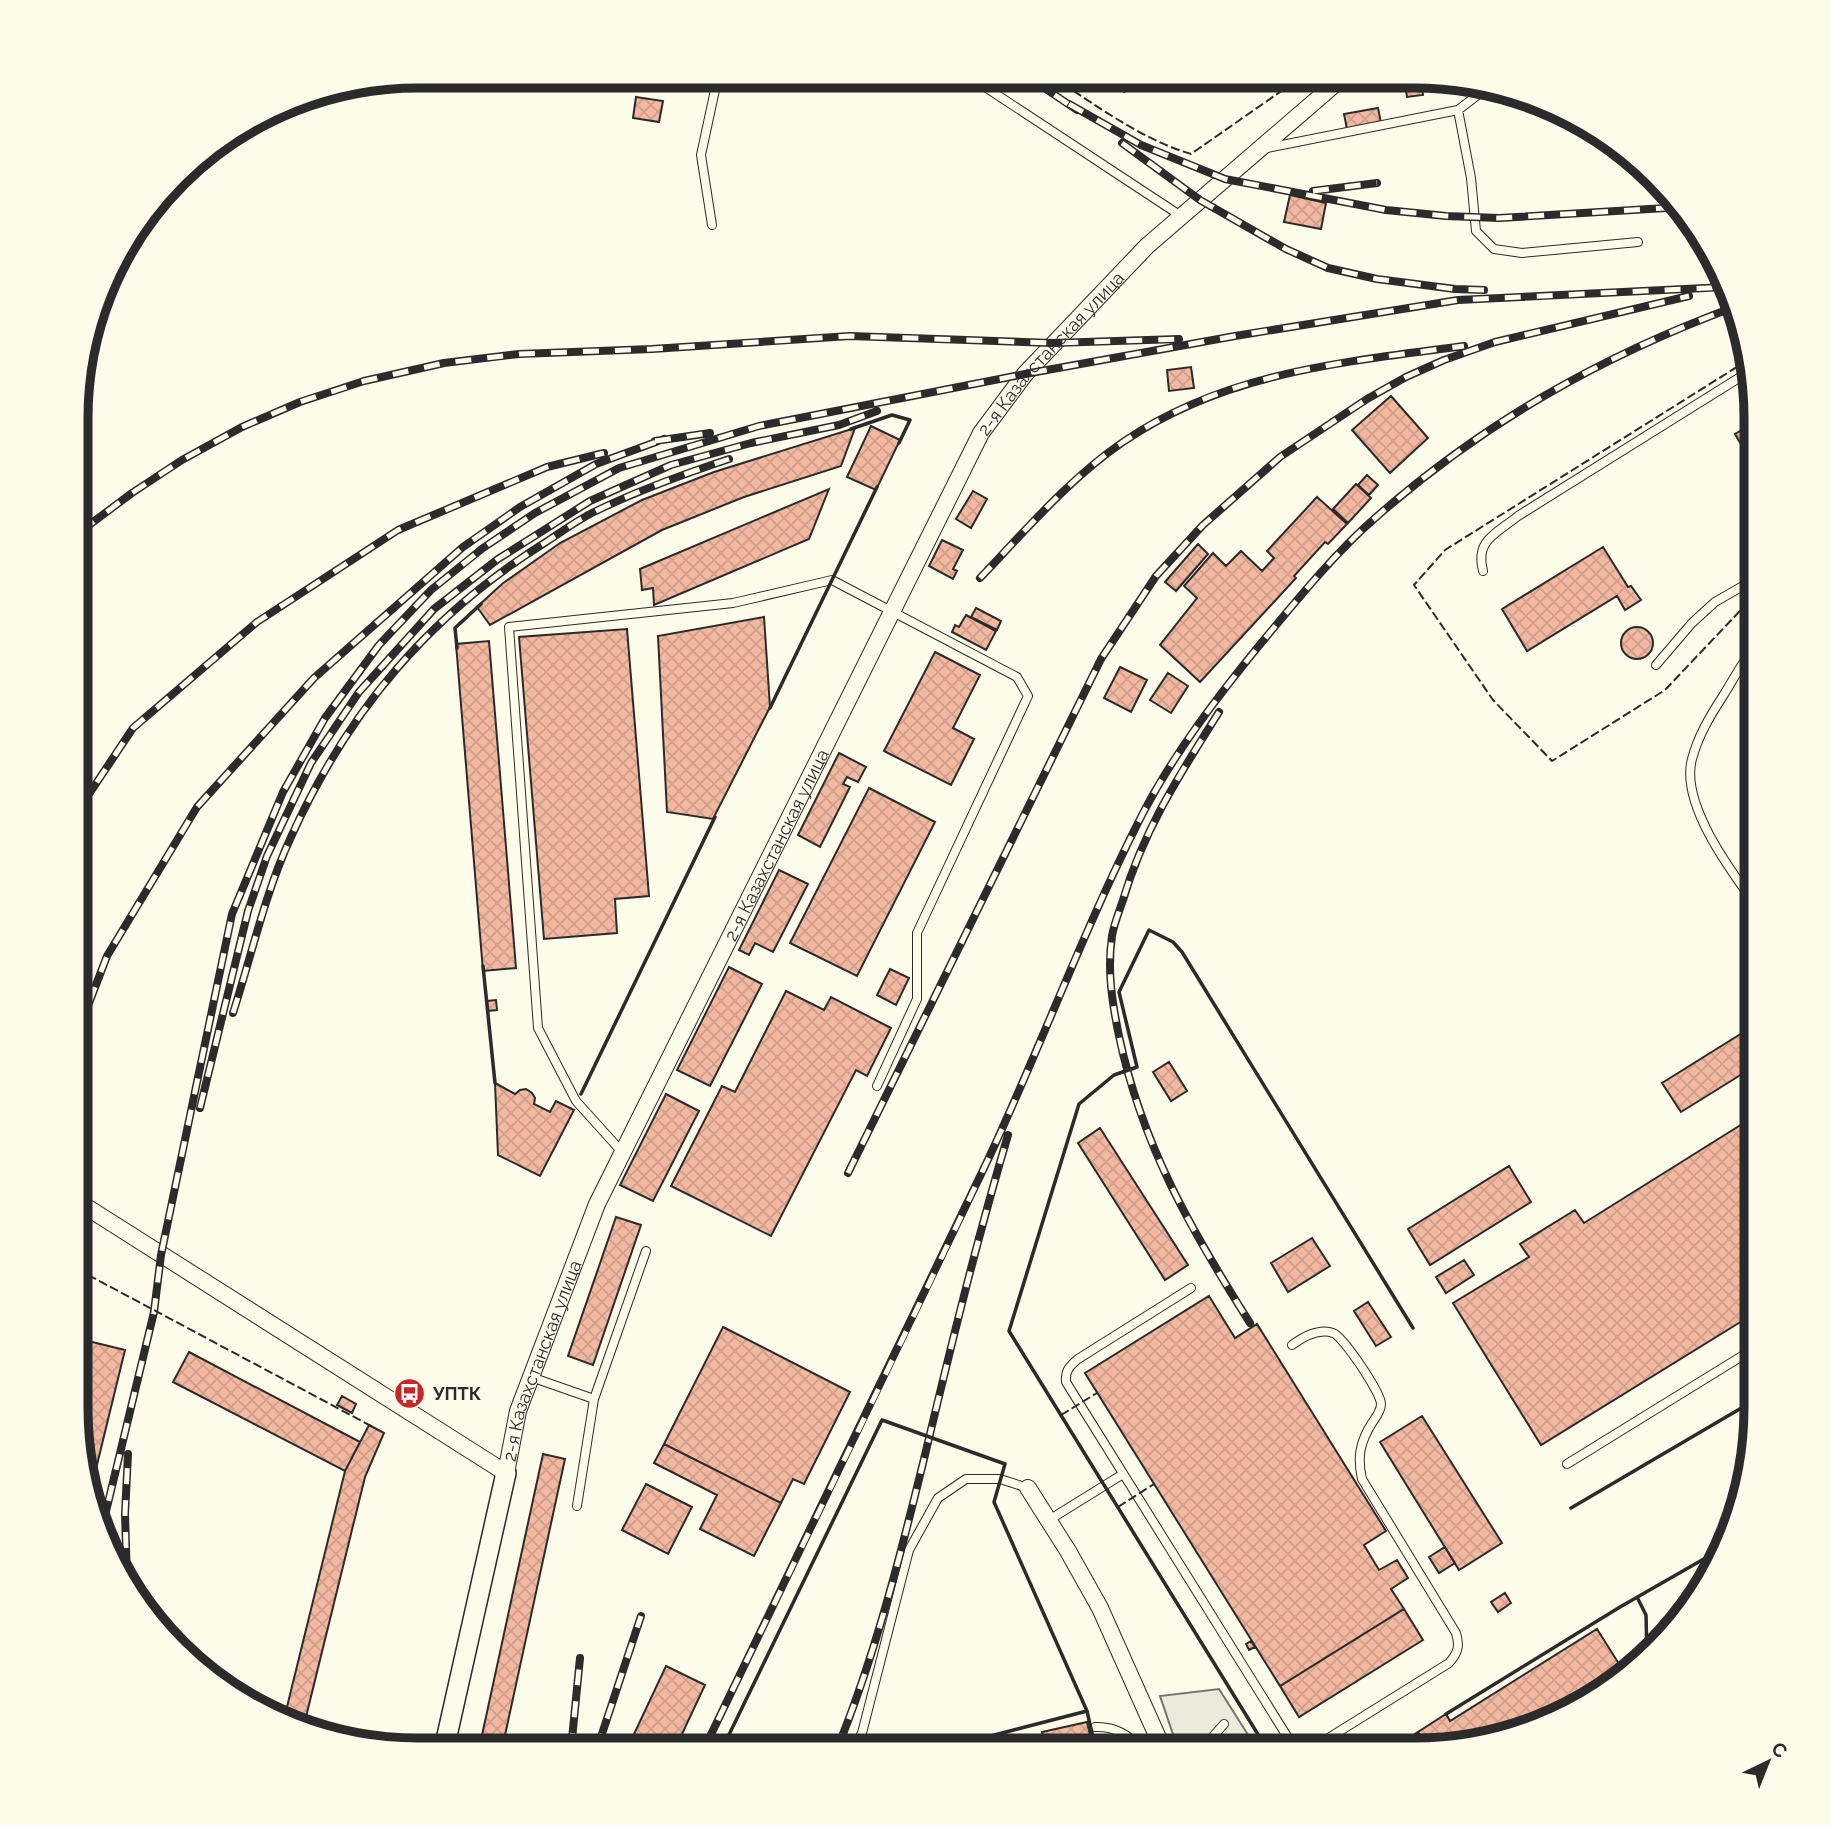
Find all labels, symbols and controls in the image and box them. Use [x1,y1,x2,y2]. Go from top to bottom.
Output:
street label: 2-я Казахстанская улица [973,267,1128,439]
street label: 2-я Казахстанская улица [719,745,832,944]
street label: 2-я Казахстанская улица [498,1257,585,1463]
bus stop icon: УПТК [393,1376,427,1410]
place label: УПТК [432,1383,482,1404]
north arrow [1733,1727,1803,1797]
text: С [1767,1737,1792,1762]

